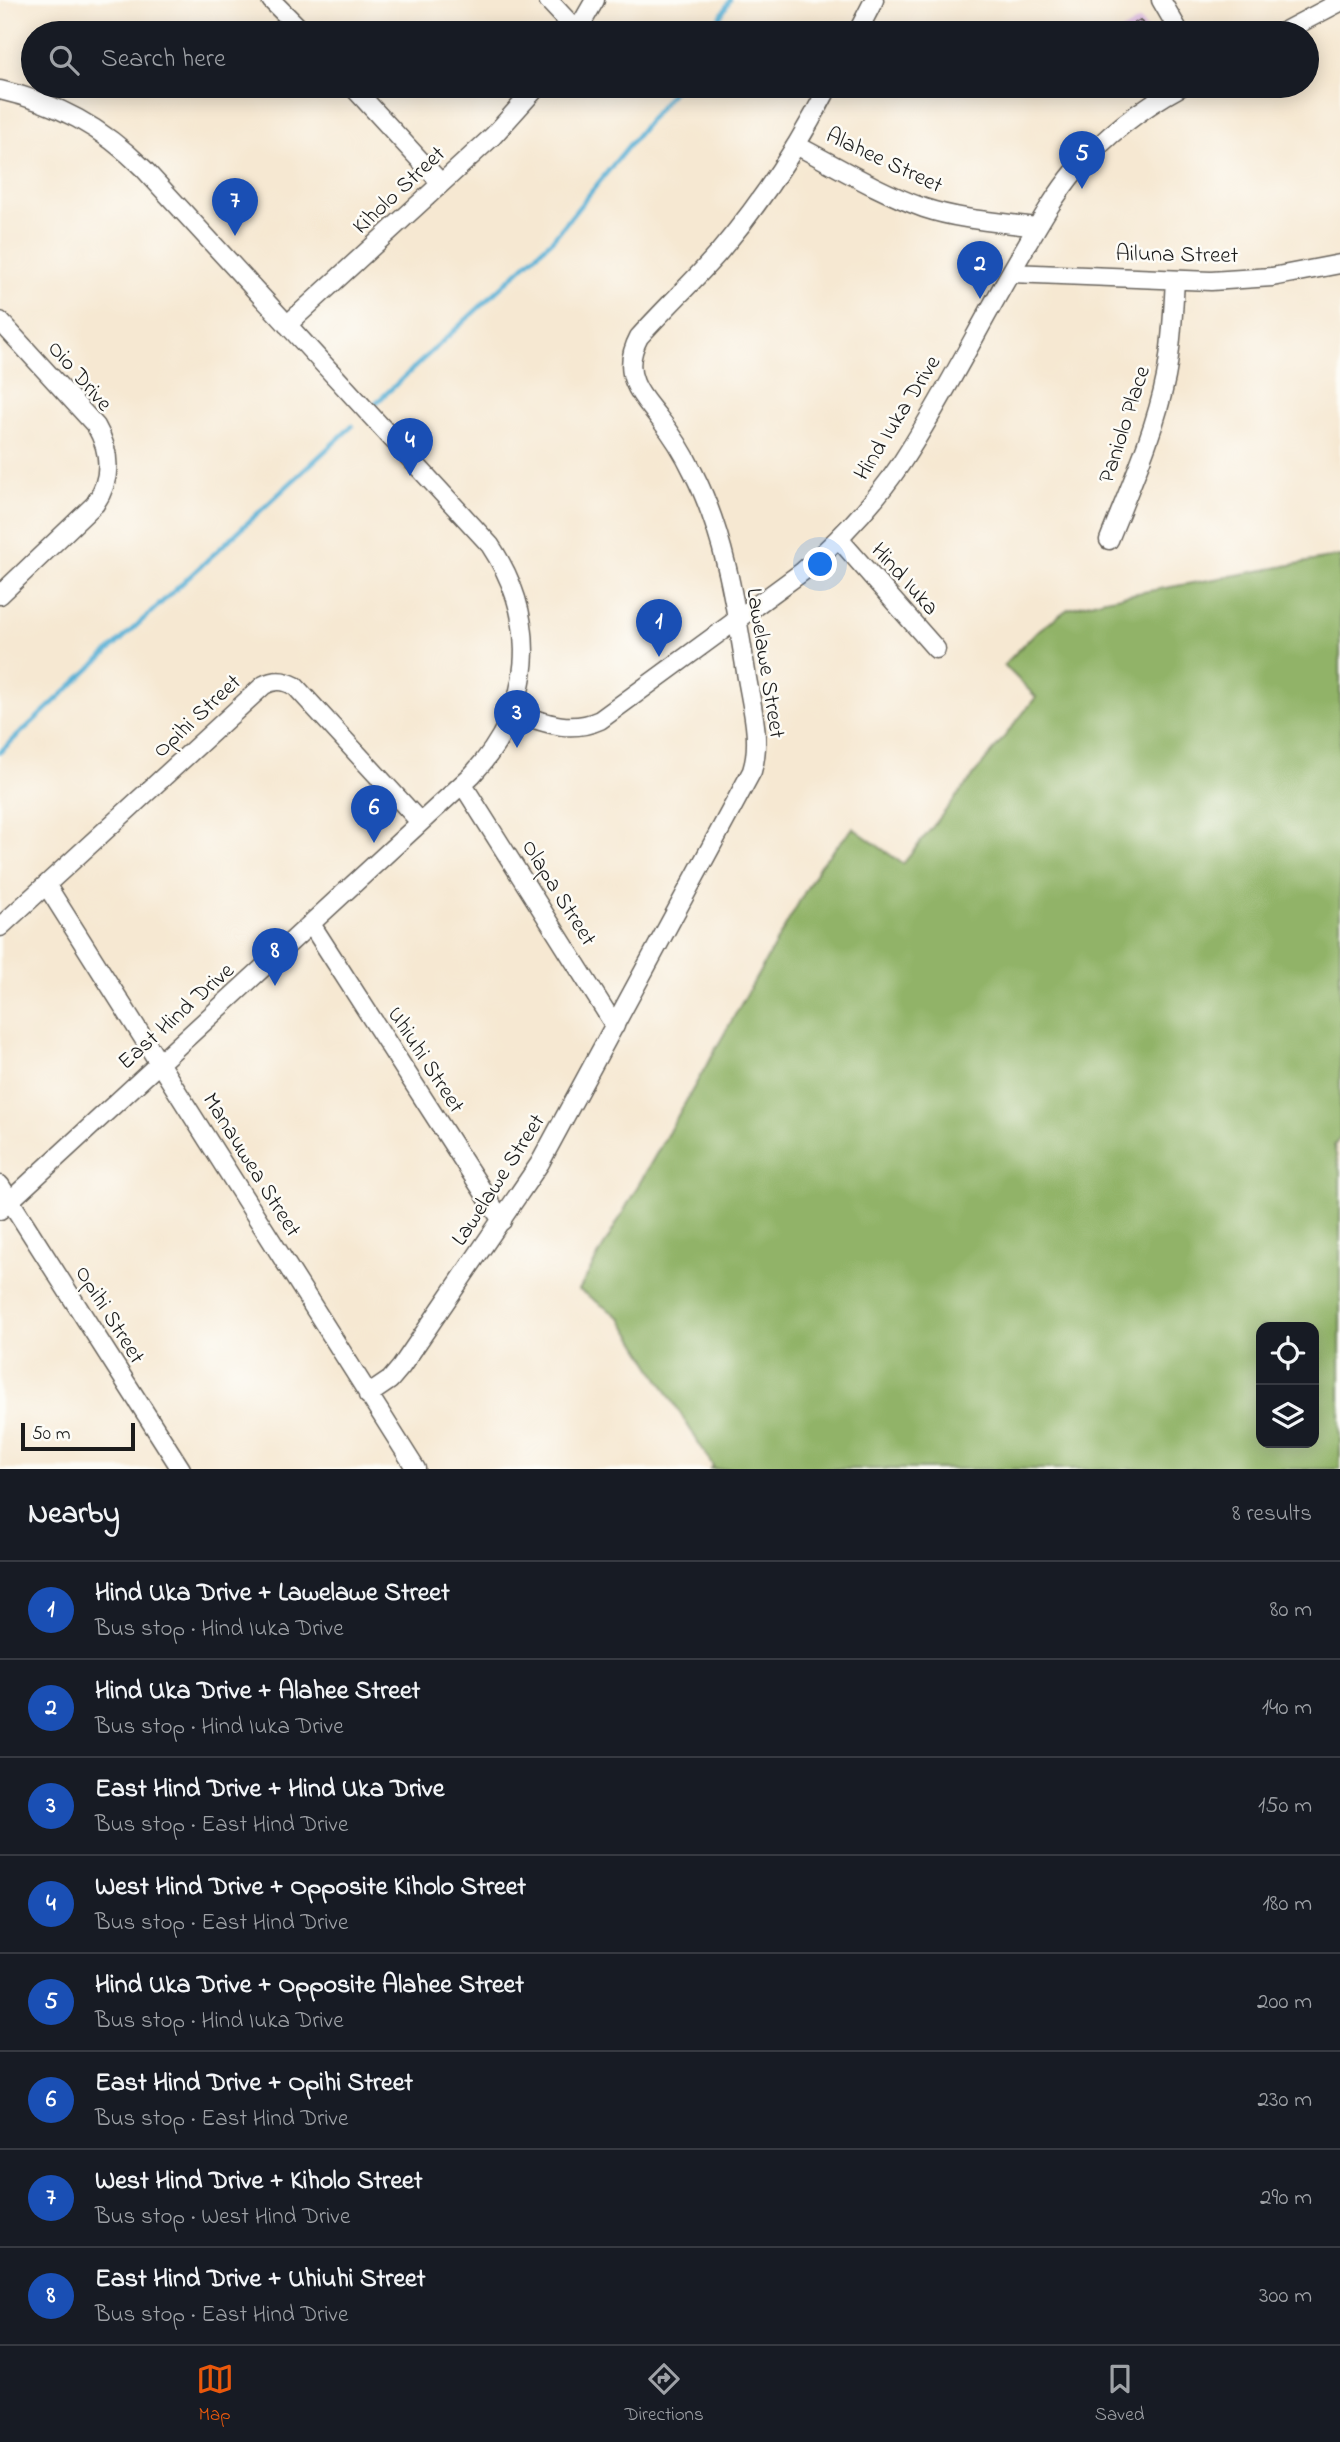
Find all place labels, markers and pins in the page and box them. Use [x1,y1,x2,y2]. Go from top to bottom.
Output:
pin: 5 [1059,131,1105,189]
pin: 7 [212,178,258,236]
pin: 2 [957,241,1003,299]
pin: 4 [387,418,433,476]
pin: 1 [636,599,682,657]
pin: 3 [494,690,540,748]
pin: 6 [351,785,397,843]
pin: 8 [252,928,298,986]

